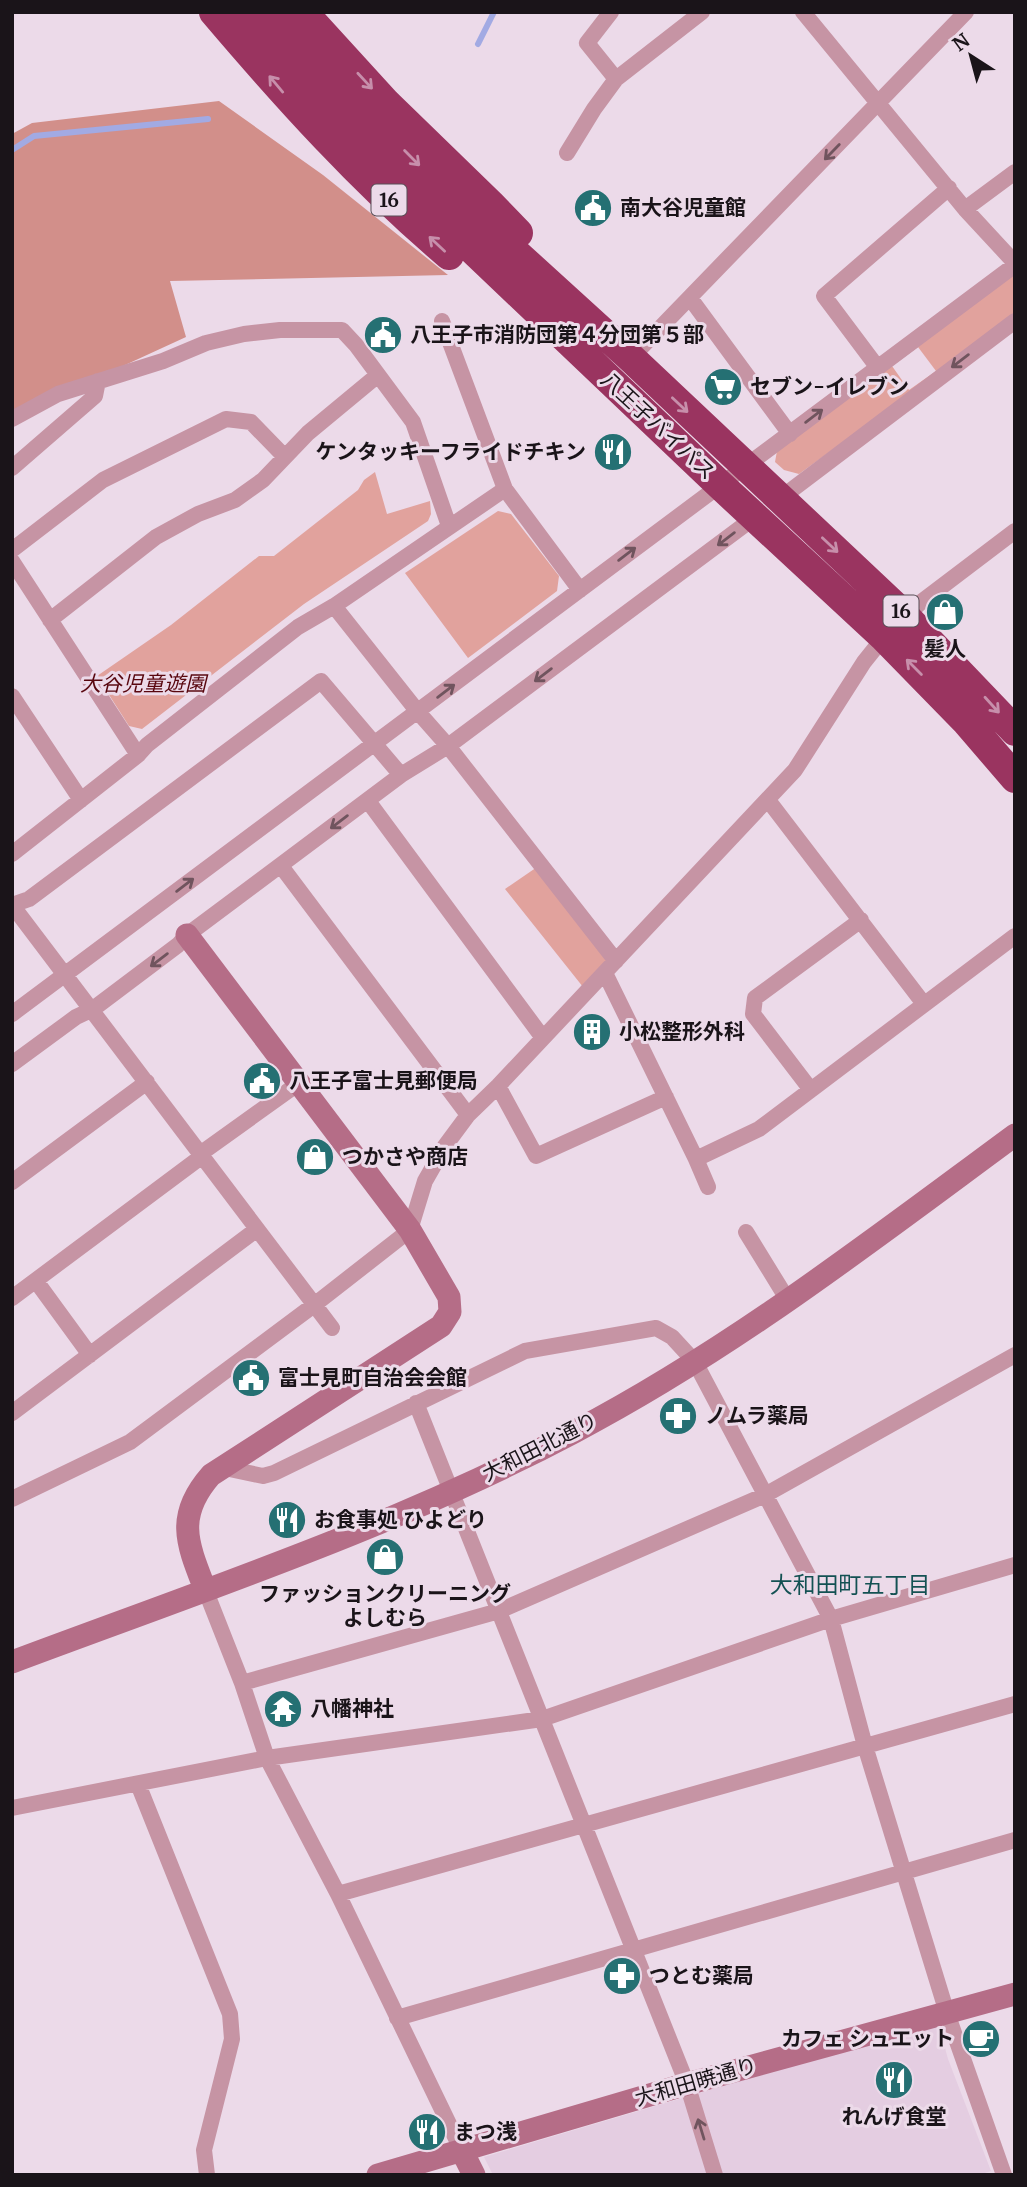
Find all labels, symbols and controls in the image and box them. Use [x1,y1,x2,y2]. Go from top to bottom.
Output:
north arrow [936,21,1006,91]
text: N [948,28,974,56]
one-way arrow [357,72,374,89]
one-way arrow [268,76,284,94]
one-way arrow [823,143,840,160]
one-way arrow [403,149,420,166]
road number: 16 [372,184,406,216]
public building icon: 南大谷児童館 [572,187,614,229]
place label: 南大谷児童館 [620,194,746,221]
one-way arrow [429,236,446,253]
public building icon: 八王子市消防団第４分団第５部 [362,314,404,356]
place label: 八王子市消防団第４分団第５部 [410,321,704,348]
one-way arrow [951,354,970,369]
street label: 八王子バイパス [596,366,721,485]
supermarket icon: セブン-イレブン [702,366,744,408]
place label: セブン-イレブン [750,373,909,400]
one-way arrow [671,396,688,413]
one-way arrow [804,409,823,423]
restaurant icon: ケンタッキーフライドチキン [592,431,634,473]
place label: ケンタッキーフライドチキン [316,438,586,465]
one-way arrow [717,531,736,546]
one-way arrow [821,536,838,553]
one-way arrow [618,546,636,561]
shop icon: 髪人 [924,591,966,633]
road number: 16 [884,596,918,626]
place label: 髪人 [924,635,966,662]
one-way arrow [906,658,923,675]
one-way arrow [535,667,553,682]
park label: 大谷児童遊園 [80,670,209,697]
one-way arrow [436,684,455,698]
one-way arrow [984,696,1000,714]
one-way arrow [330,815,349,829]
one-way arrow [175,878,194,893]
one-way arrow [150,953,169,967]
building icon: 小松整形外科 [571,1011,613,1053]
place label: 小松整形外科 [619,1018,745,1045]
public building icon: 八王子富士見郵便局 [241,1060,283,1102]
place label: 八王子富士見郵便局 [289,1067,478,1094]
shop icon: つかさや商店 [294,1136,336,1178]
place label: つかさや商店 [342,1143,468,1170]
public building icon: 富士見町自治会会館 [230,1357,272,1399]
place label: 富士見町自治会会館 [278,1364,467,1391]
pharmacy icon: ノムラ薬局 [657,1395,699,1437]
place label: ノムラ薬局 [705,1402,809,1429]
street label: 大和田北通り [478,1406,602,1487]
restaurant icon: お食事処 ひよどり [266,1499,308,1541]
place label: お食事処 ひよどり [314,1506,487,1533]
shop icon: ファッションクリーニング よしむら [364,1536,406,1578]
district label: 大和田町五丁目 [770,1570,931,1599]
place label: ファッションクリーニング よしむら [259,1580,511,1631]
temple icon: 八幡神社 [262,1688,304,1730]
place label: 八幡神社 [310,1695,394,1722]
pharmacy icon: つとむ薬局 [601,1955,643,1997]
place label: つとむ薬局 [649,1962,754,1989]
cafe icon: カフェ シュエット [960,2018,1002,2060]
place label: カフェ シュエット [781,2025,954,2052]
street label: 大和田暁通り [632,2051,760,2112]
restaurant icon: れんげ食堂 [873,2059,915,2101]
place label: れんげ食堂 [842,2103,947,2130]
restaurant icon: まつ浅 [406,2111,448,2153]
place label: まつ浅 [454,2118,517,2145]
one-way arrow [693,2119,706,2141]

